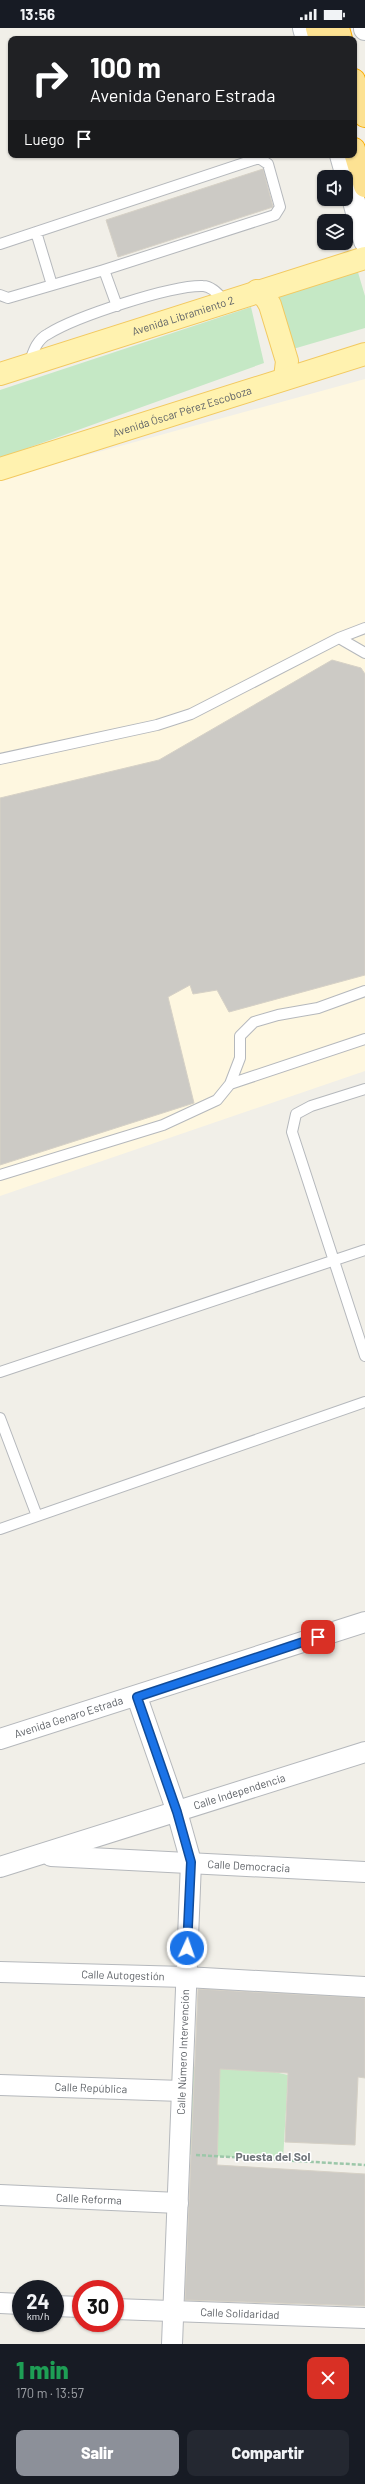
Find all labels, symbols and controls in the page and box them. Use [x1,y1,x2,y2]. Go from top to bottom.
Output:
text: 13:56 [20,5,55,23]
text: 100 m [90,50,161,84]
icon: right [24,52,76,104]
text: Avenida Genaro Estrada [90,84,275,106]
icon: arrive [73,128,95,150]
text: Luego [24,130,65,148]
map controls [317,170,353,250]
button: sound [317,170,353,206]
button: layers [317,214,353,250]
street label: Avenida Libramiento 2 [130,293,236,338]
street label: Avenida Óscar Pérez Escoboza [111,383,253,439]
pin [301,1620,335,1654]
icon: arrive [307,1626,329,1648]
street label: Avenida Genaro Estrada [12,1693,124,1740]
street label: Calle Independencia [192,1771,287,1812]
street label: Calle Democracia [207,1857,290,1874]
position arrow [166,1927,208,1969]
street label: Calle Autogestión [81,1967,165,1982]
street label: Calle Número Intervención [174,1989,191,2115]
street label: Calle República [54,2080,128,2095]
district label: Puesta del Sol [236,2149,311,2163]
street label: Calle Reforma [56,2191,122,2206]
speed limit sign: 30 [72,2280,124,2332]
text: 24 [26,2289,50,2313]
street label: Calle Solidaridad [200,2305,280,2321]
text: km/h [27,2310,49,2322]
text: 1 min [16,2355,69,2384]
button: close [307,2357,349,2399]
text: 170 m · 13:57 [16,2385,84,2401]
button: Salir [16,2430,179,2476]
button: Compartir [187,2430,349,2476]

